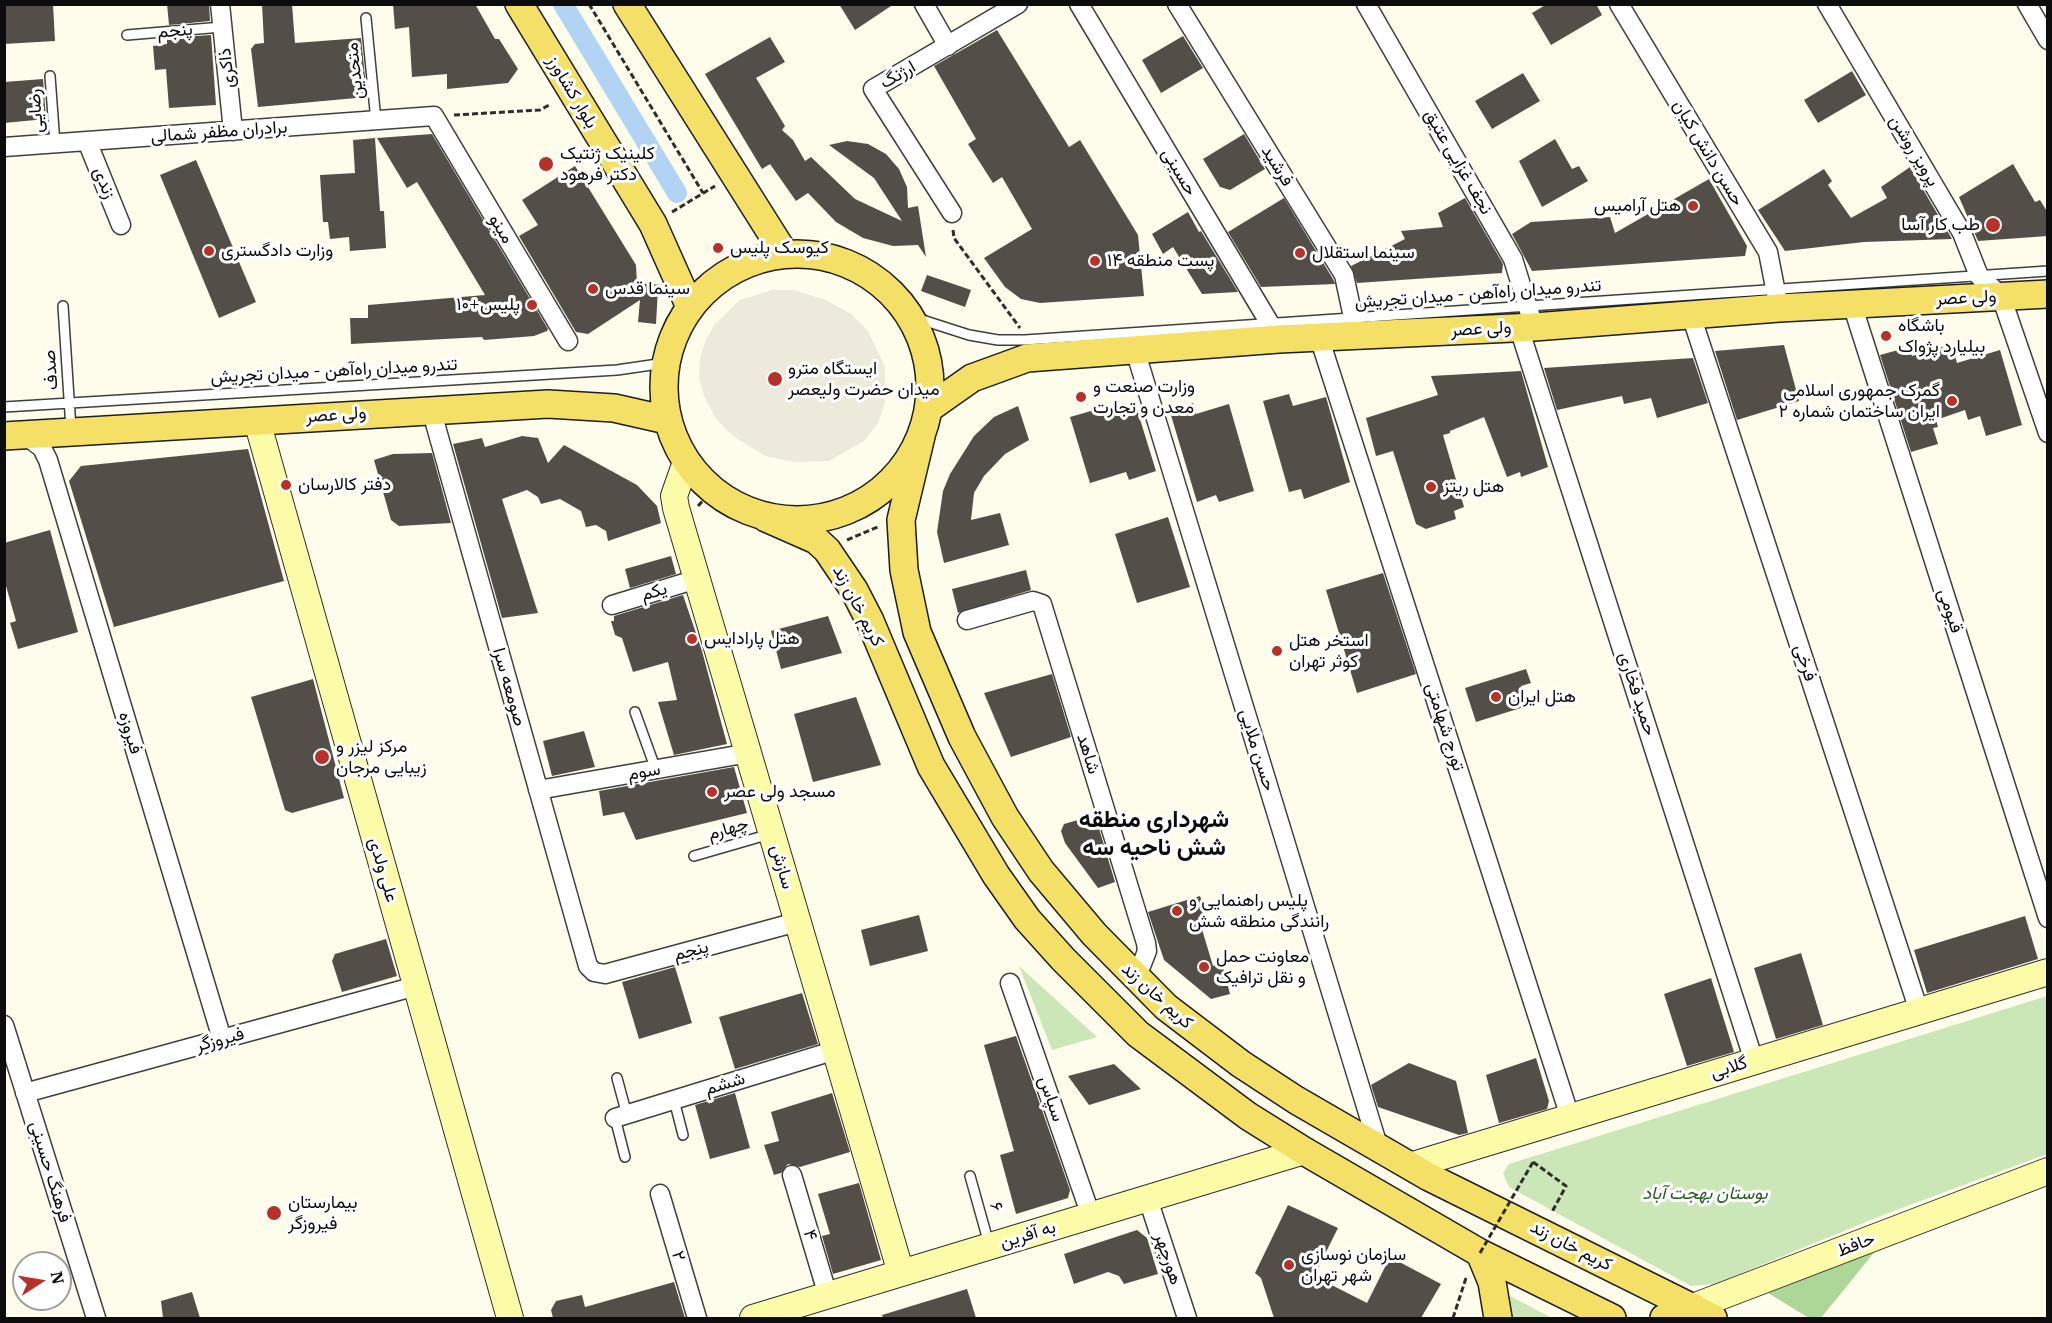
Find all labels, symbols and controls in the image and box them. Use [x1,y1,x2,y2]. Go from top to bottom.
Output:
street label: پنجم [156,19,194,43]
street label: متحدین [341,41,369,101]
street label: ذاکری [214,47,240,89]
street label: بلوار کشاورز [542,52,602,132]
street label: ارژنگ [876,56,920,94]
street label: رضایی [24,88,48,134]
street label: حسن دانش کیان [1668,96,1748,210]
street label: نجف غزایی عتیق [1419,106,1497,218]
street label: پرویز روشن [1884,111,1944,191]
street label: برادران مظفر شمالی [150,116,288,148]
street label: فرشید [1256,142,1298,190]
place label: کلینیک ژنتیک دکتر فرهود [560,143,655,186]
street label: حسینی [1156,144,1202,200]
marker: کلینیک ژنتیک دکتر فرهود [537,155,555,173]
street label: زندی [88,164,120,202]
place label: هتل آرامیس [1594,195,1681,217]
marker: هتل آرامیس [1686,199,1700,213]
street label: مینو [484,210,518,248]
place label: طب کار آسا [1901,214,1980,236]
marker: طب کار آسا [1984,216,2002,234]
place label: کیوسک پلیس [730,237,829,259]
place label: وزارت دادگستری [221,240,333,262]
marker: کیوسک پلیس [711,241,725,255]
place label: سینما استقلال [1312,242,1415,264]
marker: وزارت دادگستری [202,244,216,258]
marker: سینما استقلال [1293,246,1307,260]
place label: پست منطقه ۱۴ [1107,250,1214,272]
marker: پست منطقه ۱۴ [1088,254,1102,268]
street label: تندرو میدان راه‌آهن - میدان تجریش [1354,275,1602,313]
place label: سینما قدس [605,278,690,300]
marker: سینما قدس [586,282,600,296]
street label: ولی عصر [1935,286,1997,310]
place label: پلیس+۱۰ [456,294,520,316]
marker: پلیس+۱۰ [525,298,539,312]
place label: باشگاه بیلیارد پژواک [1898,315,1985,358]
street label: ولی عصر [1450,317,1512,341]
marker: باشگاه بیلیارد پژواک [1879,329,1893,343]
street label: صدف [39,349,63,391]
street label: تندرو میدان راه‌آهن - میدان تجریش [210,354,458,388]
place label: ایستگاه مترو میدان حضرت ولیعصر [788,358,940,400]
marker: ایستگاه مترو میدان حضرت ولیعصر [766,370,784,388]
place label: وزارت صنعت و معدن و تجارت [1093,376,1195,418]
place label: گمرک جمهوری اسلامی ایران ساختمان شماره ۲ [1779,380,1940,422]
marker: وزارت صنعت و معدن و تجارت [1074,390,1088,404]
marker: گمرک جمهوری اسلامی ایران ساختمان شماره ۲ [1945,394,1959,408]
street label: ولی عصر [305,402,367,428]
place label: دفتر کالارسان [298,474,391,496]
place label: هتل ریتز [1443,476,1504,498]
marker: دفتر کالارسان [279,478,293,492]
marker: هتل ریتز [1424,480,1438,494]
street label: کریم خان زند [828,562,888,650]
street label: یکم [638,578,670,606]
street label: قیومی [1933,586,1967,636]
place label: هتل پارادایس [704,628,800,650]
place label: استخر هتل کوثر تهران [1289,630,1369,672]
marker: هتل پارادایس [685,632,699,646]
street label: فرخی [1789,642,1821,684]
marker: استخر هتل کوثر تهران [1270,644,1284,658]
street label: صومعه سرا [488,645,530,729]
street label: حمید فخاری [1613,649,1661,739]
street label: تورج شهامتی [1421,680,1469,774]
place label: هتل ايران [1508,686,1576,708]
marker: هتل ايران [1489,690,1503,704]
street label: حسن ملایی [1234,706,1280,794]
street label: فیروزه [113,709,147,757]
street label: شاهد [1072,731,1104,777]
place label: مرکز لیزر و زیبایی مرجان [336,736,427,778]
marker: مرکز لیزر و زیبایی مرجان [313,748,331,766]
street label: سوم [626,759,662,785]
place label: مسجد ولی عصر [724,781,836,803]
marker: مسجد ولی عصر [705,785,719,799]
district label: شهرداری منطقه شش ناحیه سه [1079,806,1229,862]
street label: چهارم [705,813,751,845]
street label: علی ولدی [363,835,403,905]
street label: سازش [765,842,799,892]
place label: پلیس راهنمایی و رانندگی منطقه شش [1189,890,1329,932]
marker: پلیس راهنمایی و رانندگی منطقه شش [1170,904,1184,918]
street label: پنجم [671,936,711,966]
place label: معاونت حمل و نقل ترافیک [1216,946,1309,988]
street label: کریم خان زند [1117,958,1197,1034]
marker: معاونت حمل و نقل ترافیک [1197,960,1211,974]
street label: فیروزگر [193,1023,247,1057]
street label: گلابی [1708,1052,1750,1084]
street label: ششم [702,1068,748,1100]
street label: سپاس [1033,1073,1069,1125]
street label: فرهنگ حسینی [24,1119,76,1225]
park label: بوستان بهجت آباد [1642,1183,1768,1205]
place label: بیمارستان فیروزگر [288,1192,358,1234]
street label: ۶ [984,1200,1008,1214]
marker: بیمارستان فیروزگر [265,1204,283,1222]
street label: به آفرین [997,1216,1059,1254]
street label: کریم خان زند [1526,1216,1616,1276]
street label: ۴ [798,1227,822,1243]
street label: حافظ [1834,1228,1878,1262]
street label: هورچهر [1150,1230,1186,1288]
place label: سازمان نوسازی شهر تهران [1301,1244,1406,1286]
street label: ۲ [666,1248,690,1264]
north arrow [12,1251,72,1311]
marker: سازمان نوسازی شهر تهران [1282,1258,1296,1272]
text: N [47,1269,69,1286]

